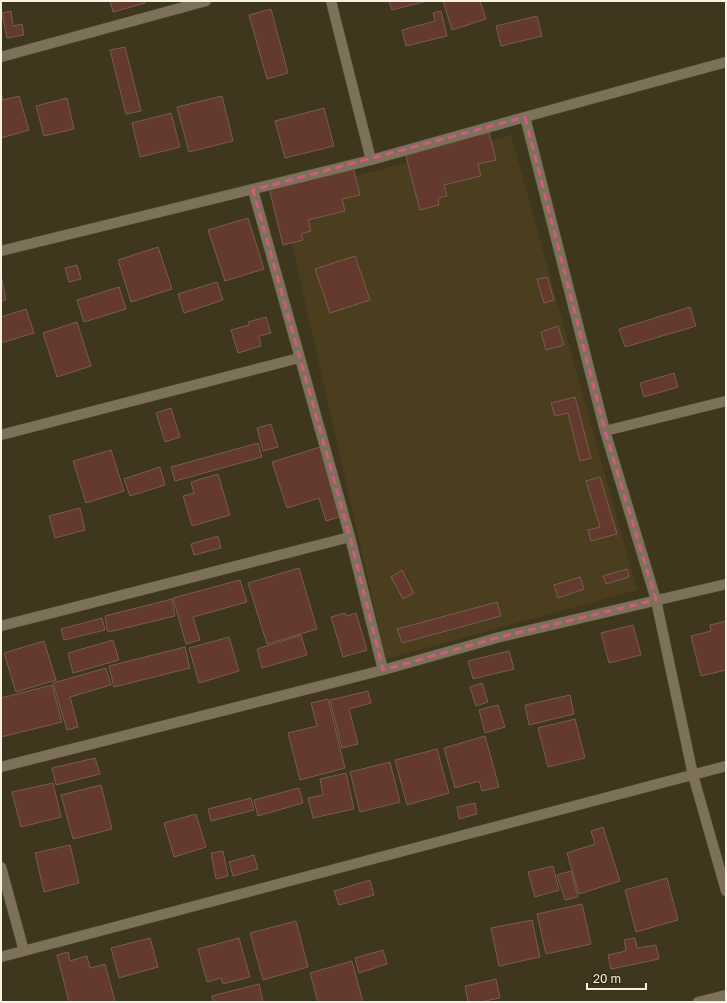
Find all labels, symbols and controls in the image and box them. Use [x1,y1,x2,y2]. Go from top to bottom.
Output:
scale bar [587,965,646,991]
text: 20 m [593,971,621,986]

